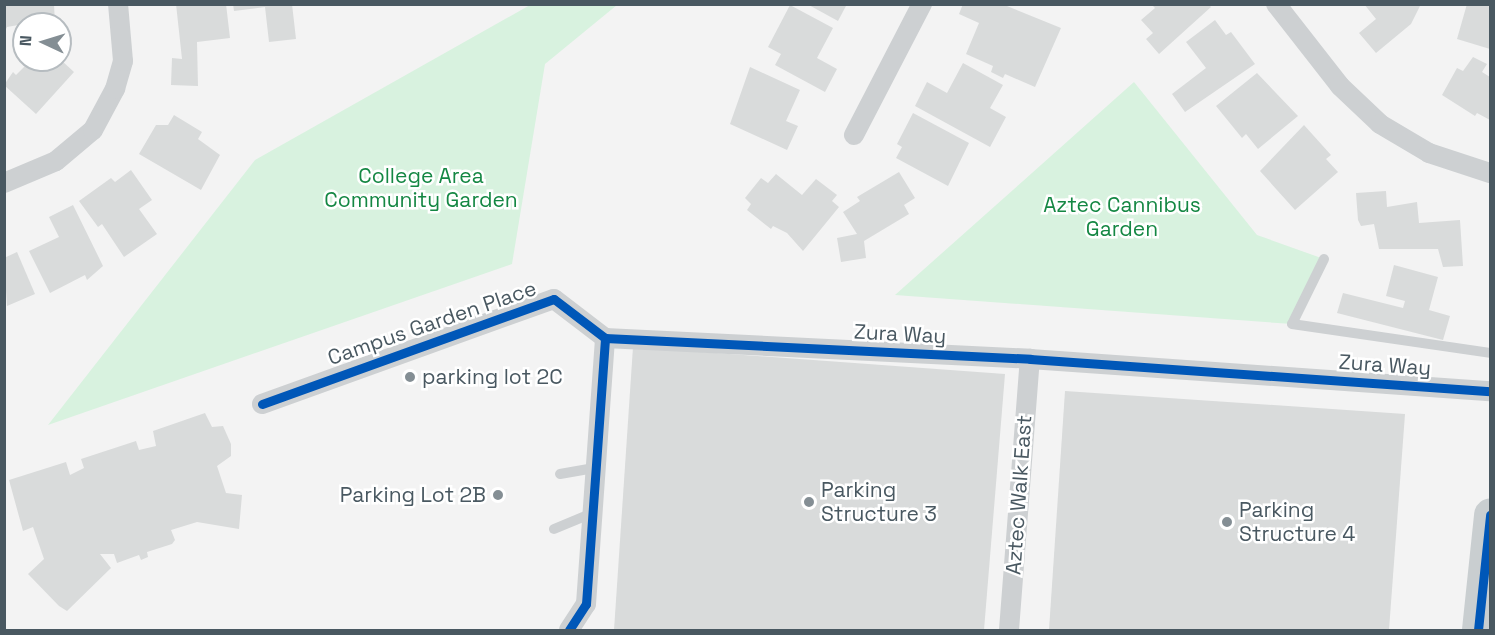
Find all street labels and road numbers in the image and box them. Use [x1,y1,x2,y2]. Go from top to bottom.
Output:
street label: Campus Garden Place [325,275,539,371]
street label: Zura Way [853,319,947,349]
street label: Zura Way [1338,349,1432,381]
street label: Aztec Walk East [1001,414,1037,576]

